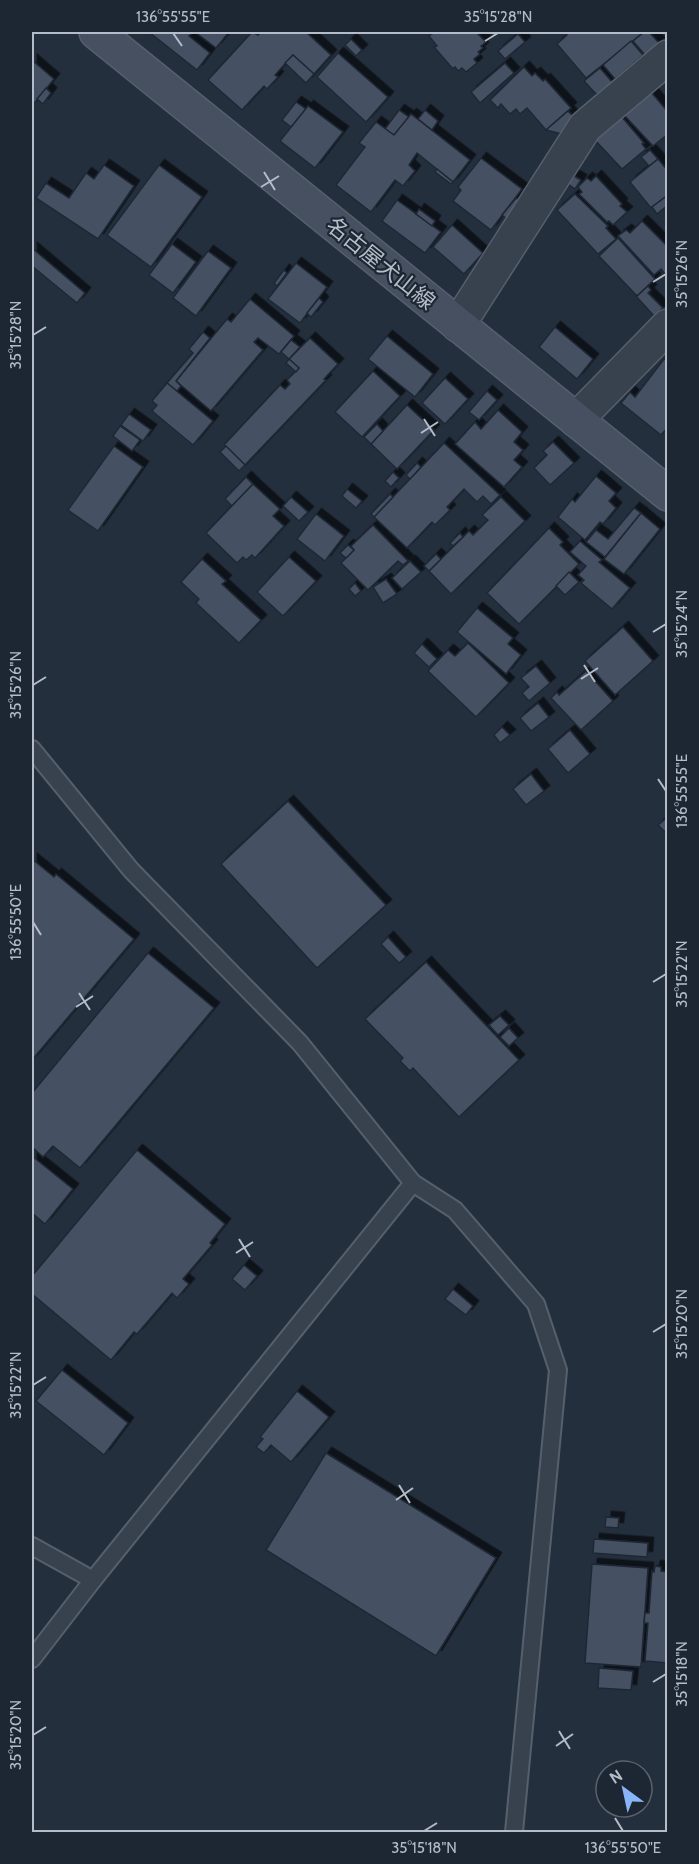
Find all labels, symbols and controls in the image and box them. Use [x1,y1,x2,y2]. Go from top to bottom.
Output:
text: 136°55'55"E [136,8,210,26]
text: 35°15'28"N [464,8,532,26]
street label: 名古屋犬山線 [321,211,440,315]
text: 35°15'26"N [673,240,691,308]
text: 35°15'28"N [7,301,25,369]
text: 35°15'24"N [673,590,691,658]
text: 35°15'26"N [7,651,25,719]
text: 136°55'55"E [673,754,691,828]
text: 136°55'50"E [7,884,25,960]
text: 35°15'22"N [673,940,691,1008]
text: 35°15'20"N [673,1289,691,1359]
text: 35°15'22"N [7,1351,25,1419]
text: 35°15'18"N [673,1641,691,1707]
text: 35°15'20"N [7,1700,25,1770]
north arrow [594,1759,654,1819]
text: N [606,1766,626,1788]
text: 35°15'18"N [391,1839,457,1857]
text: 136°55'50"E [585,1839,661,1857]

